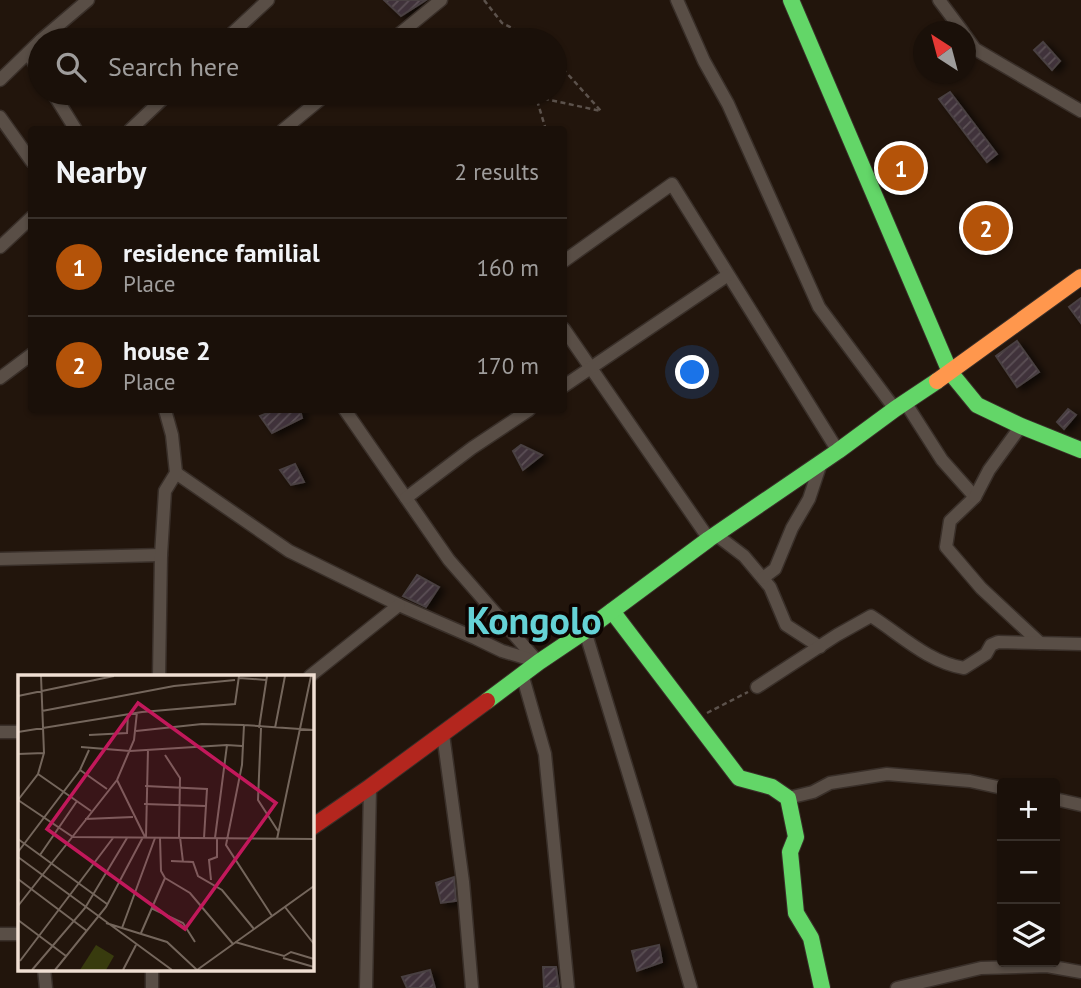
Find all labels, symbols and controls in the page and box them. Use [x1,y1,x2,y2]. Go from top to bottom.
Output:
north arrow [913,21,976,84]
search box [28,28,567,105]
icon: search [52,48,90,86]
text: Search here [108,50,239,83]
pin: 1 [878,142,924,194]
text: Nearby [56,152,146,191]
text: 2 results [455,157,539,186]
pin: 2 [963,202,1009,254]
text: residence familial [123,236,320,269]
text: 1 [72,253,86,282]
text: 160 m [477,253,539,282]
text: Place [123,269,176,298]
text: house 2 [123,334,211,367]
text: 2 [72,351,86,380]
text: 170 m [477,351,539,380]
your location [675,355,709,389]
text: Place [123,367,176,396]
district label: Kongolo [466,595,602,644]
inset map [18,675,313,970]
map controls [997,778,1060,967]
button: + [997,778,1060,841]
button: − [997,841,1060,904]
button: layers [997,904,1060,967]

